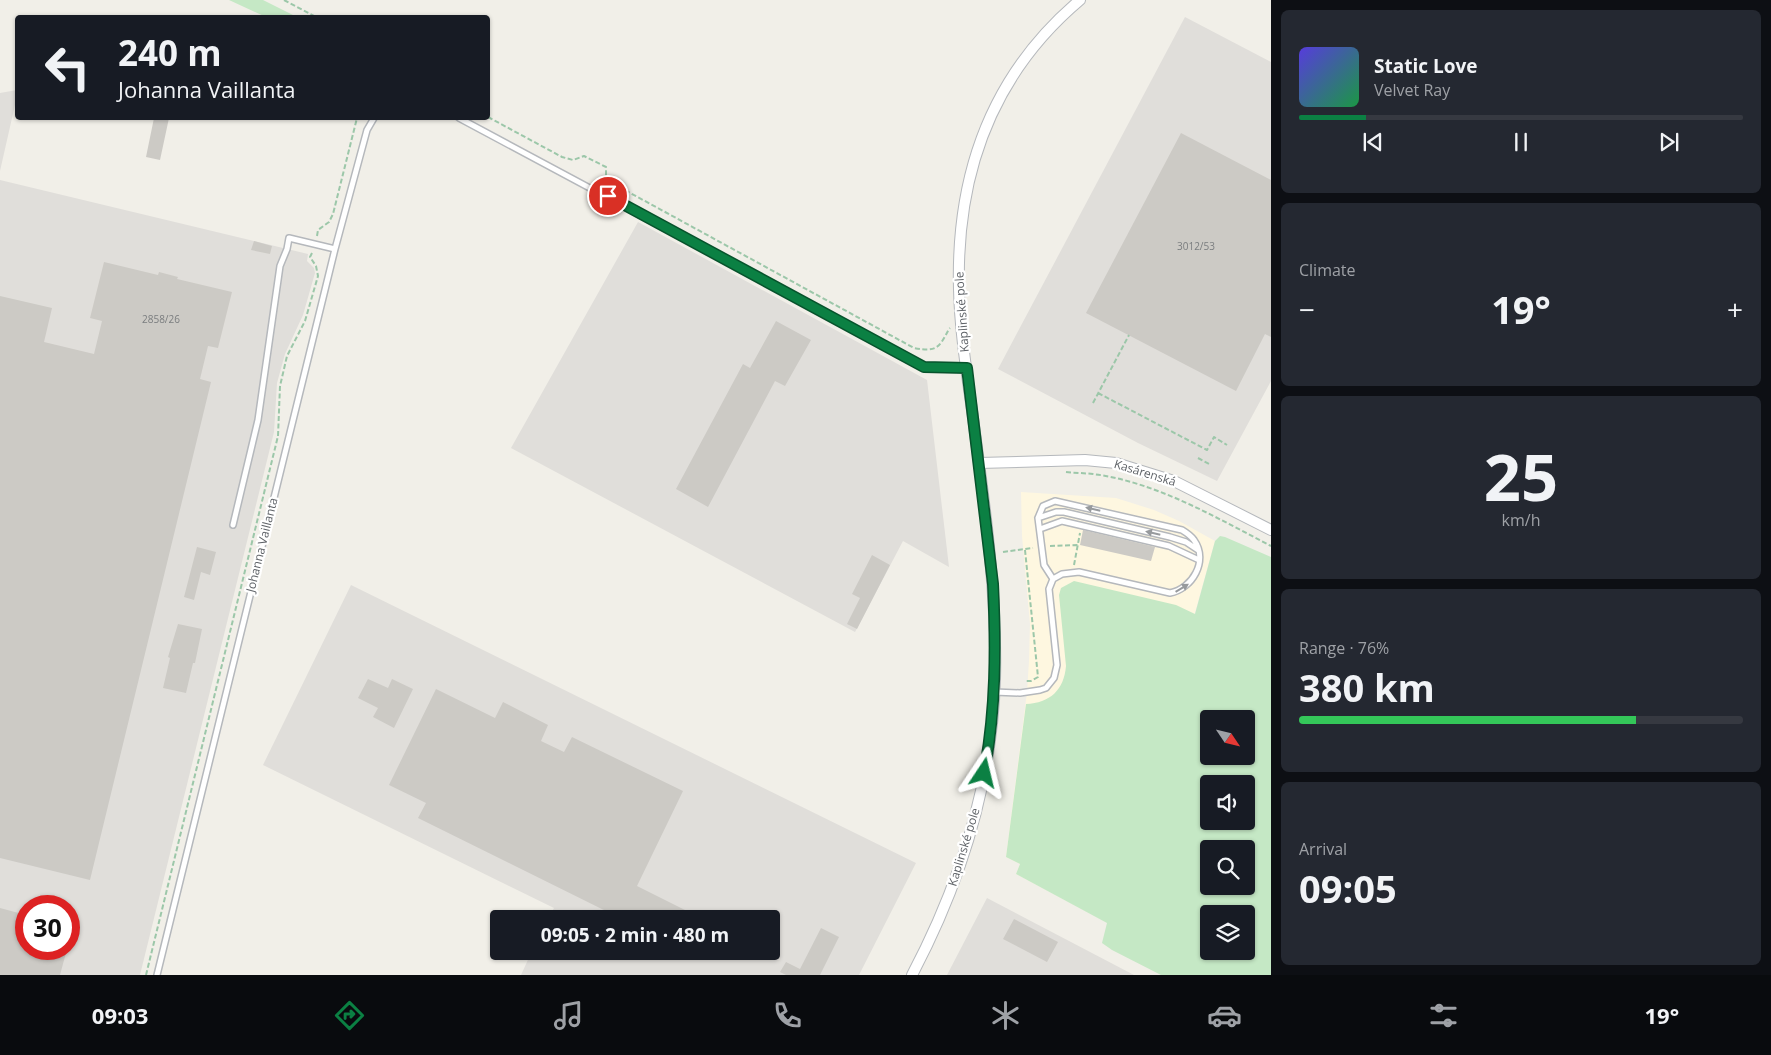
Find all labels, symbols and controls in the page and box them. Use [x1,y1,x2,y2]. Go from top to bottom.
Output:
text: 240 m [118,29,222,76]
icon: left [35,35,100,100]
text: Static Love [1374,53,1477,79]
text: Johanna Vaillanta [118,74,296,104]
text: Velvet Ray [1374,79,1450,101]
icon: previous [1359,128,1387,156]
icon: pause [1507,128,1535,156]
icon: next [1655,128,1683,156]
pin [587,175,629,217]
icon: arrive [594,182,622,210]
house number: 3012/53 [1177,239,1215,253]
text: Climate [1299,259,1356,281]
street label: Kaplinské pole [950,271,973,353]
text: 19° [1491,283,1551,335]
text: − [1299,290,1315,328]
text: + [1727,290,1743,328]
house number: 2858/26 [142,312,180,326]
text: 25 [1484,432,1558,520]
street label: Kasárenská [1112,455,1178,490]
street label: Johanna Vaillanta [241,496,281,595]
one-way arrow [1085,505,1100,513]
text: km/h [1502,509,1540,531]
one-way arrow [1146,529,1161,537]
one-way arrow [1176,583,1189,592]
text: Range · 76% [1299,637,1389,659]
text: 380 km [1299,661,1435,713]
north arrow [1200,710,1255,765]
map controls [1200,710,1255,960]
position arrow [957,746,1009,798]
button: sound [1200,775,1255,830]
street label: Kaplinské pole [944,805,984,888]
text: Arrival [1299,838,1347,860]
button: search [1200,840,1255,895]
text: 09:05 [1299,862,1397,914]
speed limit sign: 30 [15,895,80,960]
button: layers [1200,905,1255,960]
text: 09:05 · 2 min · 480 m [541,922,729,948]
icon: directions [332,998,367,1033]
icon: music [551,998,586,1033]
icon: phone [770,998,805,1033]
icon: climate [988,998,1023,1033]
icon: car [1207,998,1242,1033]
icon: filters [1426,998,1461,1033]
text: 09:03 [92,1000,148,1030]
text: 19° [1644,1000,1679,1030]

